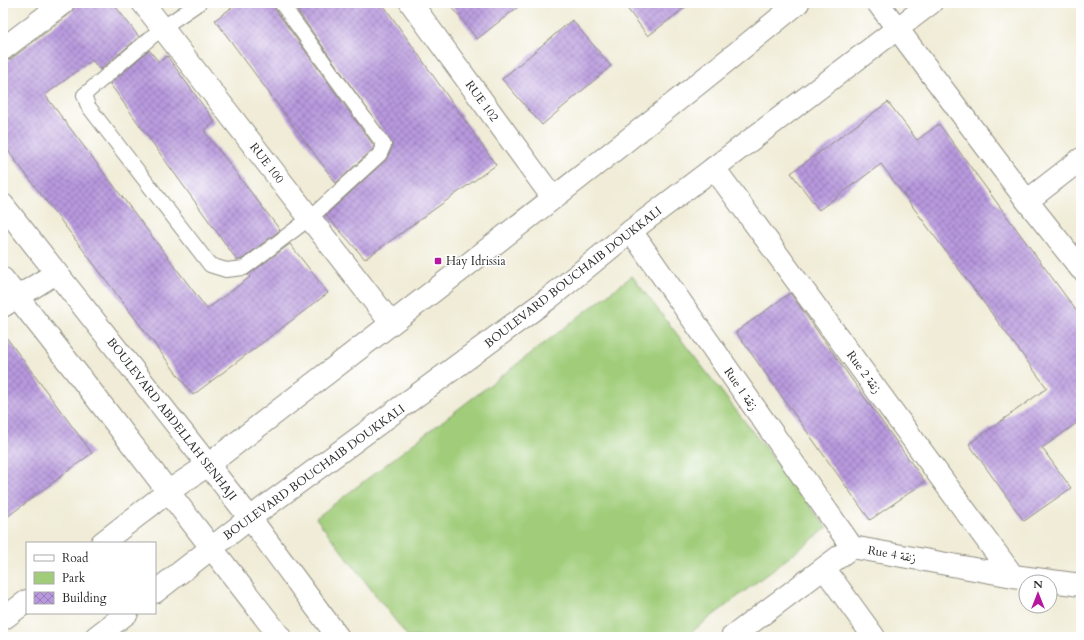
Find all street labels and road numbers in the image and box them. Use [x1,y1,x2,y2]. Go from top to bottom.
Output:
street label: RUE 102 [462,77,502,125]
street label: RUE 100 [246,139,288,187]
street label: BOULEVARD BOUCHAIB DOUKKALI [481,203,665,351]
street label: BOULEVARD ABDELLAH SENHAJI [103,334,241,504]
street label: Rue 2 زنقة [843,347,885,397]
street label: Rue 1 زنقة [720,364,762,414]
street label: BOULEVARD BOUCHAIB DOUKKALI [220,401,408,543]
street label: Rue 4 زنقة [866,542,918,566]

